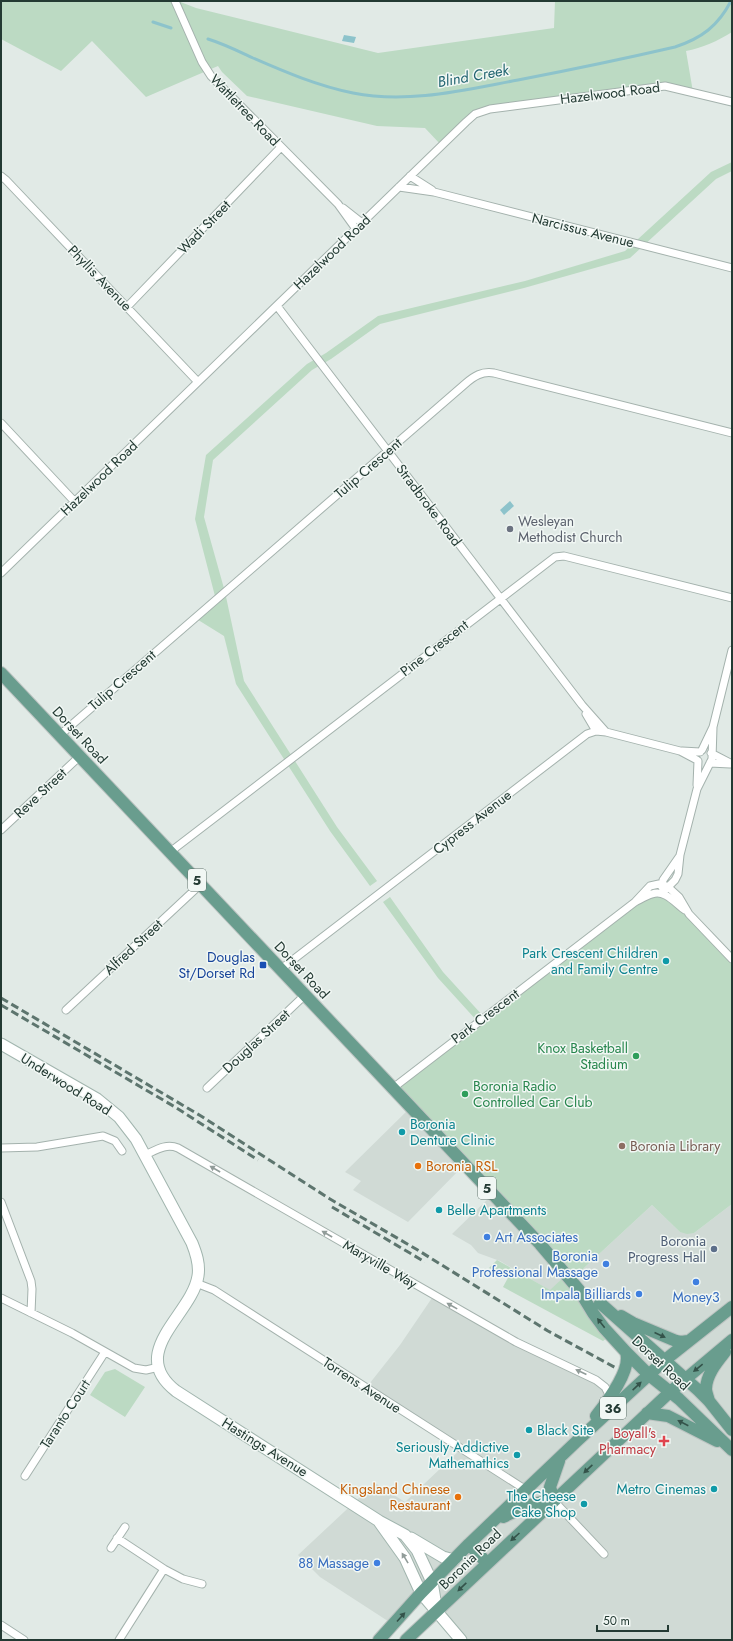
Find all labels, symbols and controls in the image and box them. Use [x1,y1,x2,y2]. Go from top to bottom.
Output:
water label: Blind Creek [436,59,511,93]
street label: Wattletree Road [205,70,285,150]
street label: Hazelwood Road [559,77,661,109]
street label: Wadi Street [173,195,235,259]
street label: Narcissus Avenue [530,208,636,252]
street label: Hazelwood Road [289,210,375,294]
street label: Phyllis Avenue [63,241,137,315]
street label: Tulip Crescent [330,433,407,503]
street label: Hazelwood Road [56,436,142,520]
street label: Stradbroke Road [391,460,467,550]
place label: Wesleyan Methodist Church [518,511,623,547]
marker: Wesleyan Methodist Church [505,524,515,534]
street label: Pine Crescent [396,615,473,681]
street label: Tulip Crescent [84,645,161,715]
street label: Dorset Road [48,702,112,768]
street label: Reve Street [9,763,71,823]
street label: Cypress Avenue [429,785,515,859]
road number: 5 [188,869,206,891]
street label: Alfred Street [99,914,167,979]
street label: Dorset Road [270,937,334,1003]
place label: Park Crescent Children and Family Centre [522,943,658,979]
place label: Douglas St/Dorset Rd [179,947,255,983]
marker: Park Crescent Children and Family Centre [661,956,671,966]
marker: Douglas St/Dorset Rd [258,960,268,970]
street label: Park Crescent [447,983,524,1048]
street label: Douglas Street [218,1004,295,1078]
place label: Knox Basketball Stadium [537,1038,628,1074]
street label: Underwood Road [17,1048,115,1120]
marker: Knox Basketball Stadium [631,1051,641,1061]
place label: Boronia Radio Controlled Car Club [473,1076,592,1112]
marker: Boronia Radio Controlled Car Club [460,1089,470,1099]
place label: Boronia Denture Clinic [410,1114,495,1150]
marker: Boronia Denture Clinic [397,1127,407,1137]
place label: Boronia Library [630,1136,721,1156]
marker: Boronia Library [617,1141,627,1151]
place label: Boronia RSL [426,1156,498,1176]
marker: Boronia RSL [413,1161,423,1171]
one-way arrow [209,1166,220,1173]
road number: 5 [478,1177,496,1199]
place label: Belle Apartments [447,1200,547,1220]
marker: Belle Apartments [434,1205,444,1215]
place label: Art Associates [495,1227,578,1247]
one-way arrow [321,1230,333,1237]
place label: Boronia Progress Hall [628,1231,706,1267]
marker: Art Associates [482,1232,492,1242]
street label: Maryville Way [339,1235,422,1294]
marker: Boronia Progress Hall [709,1244,719,1254]
place label: Boronia Professional Massage [472,1246,598,1282]
marker: Boronia Professional Massage [601,1259,611,1269]
marker: Money3 [691,1277,701,1287]
place label: Impala Billiards [541,1284,631,1304]
place label: Money3 [672,1287,720,1307]
marker: Impala Billiards [634,1289,644,1299]
one-way arrow [446,1302,458,1309]
one-way arrow [596,1317,605,1328]
street label: Dorset Road [628,1331,694,1395]
one-way arrow [654,1332,666,1338]
street label: Torrens Avenue [319,1352,405,1418]
one-way arrow [692,1364,703,1372]
one-way arrow [575,1369,587,1375]
street label: Taranto Court [35,1375,95,1452]
one-way arrow [632,1381,642,1391]
road number: 36 [600,1397,626,1419]
street label: Hastings Avenue [218,1413,312,1481]
place label: Black Site [537,1420,594,1440]
one-way arrow [678,1420,689,1426]
place label: Boyall's Pharmacy [599,1423,657,1459]
marker: Black Site [524,1425,534,1435]
marker: Boyall's Pharmacy [659,1436,669,1446]
place label: Seriously Addictive Mathemathics [396,1437,509,1473]
marker: Seriously Addictive Mathemathics [512,1450,522,1460]
one-way arrow [583,1464,593,1474]
place label: Kingsland Chinese Restaurant [340,1479,451,1515]
place label: Metro Cinemas [617,1479,706,1499]
marker: Metro Cinemas [709,1484,719,1494]
place label: The Cheese Cake Shop [507,1486,576,1522]
marker: Kingsland Chinese Restaurant [453,1492,463,1502]
marker: The Cheese Cake Shop [579,1499,589,1509]
street label: Boronia Road [434,1524,506,1594]
one-way arrow [510,1532,520,1542]
one-way arrow [401,1552,408,1564]
place label: 88 Massage [298,1553,369,1573]
marker: 88 Massage [372,1558,382,1568]
one-way arrow [457,1582,467,1592]
scale bar [597,1607,668,1633]
one-way arrow [396,1612,406,1622]
text: 50 m [603,1612,630,1630]

